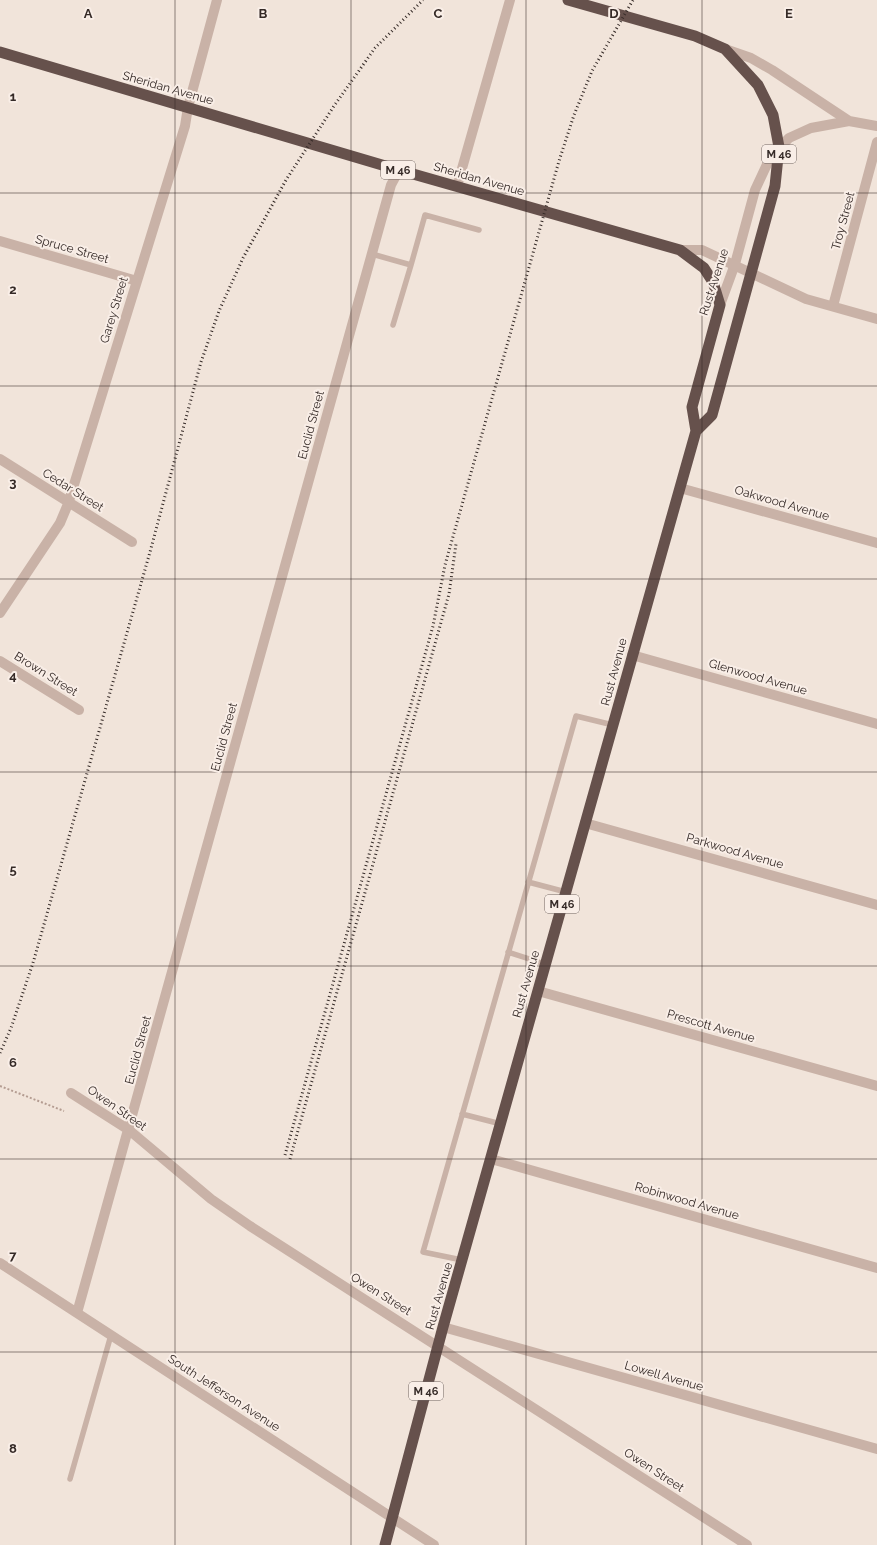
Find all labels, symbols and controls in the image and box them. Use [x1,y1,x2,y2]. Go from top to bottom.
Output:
text: A [84,6,93,21]
text: B [259,6,268,21]
text: C [434,6,443,21]
text: D [609,6,619,21]
text: E [785,6,793,21]
street label: Sheridan Avenue [121,68,215,108]
text: 1 [10,89,17,104]
road number: M 46 [762,145,796,163]
street label: Sheridan Avenue [432,159,526,199]
road number: M 46 [381,161,415,179]
street label: Troy Street [829,190,857,252]
street label: Spruce Street [34,232,110,266]
street label: Rust Avenue [697,247,731,317]
street label: Garey Street [97,275,131,345]
text: 2 [9,282,17,297]
street label: Euclid Street [295,389,327,461]
street label: Cedar Street [40,466,106,514]
text: 3 [9,475,17,490]
street label: Oakwood Avenue [733,483,831,523]
street label: Rust Avenue [598,637,630,707]
street label: Brown Street [12,649,80,699]
street label: Glenwood Avenue [707,656,809,698]
text: 4 [9,668,17,683]
street label: Euclid Street [208,701,240,773]
street label: Parkwood Avenue [685,830,785,872]
text: 5 [9,862,17,877]
road number: M 46 [545,895,579,913]
street label: Rust Avenue [510,949,542,1019]
street label: Prescott Avenue [665,1007,757,1045]
street label: Euclid Street [122,1014,154,1086]
text: 6 [9,1055,17,1070]
street label: Owen Street [85,1082,149,1134]
street label: Robinwood Avenue [633,1179,741,1223]
text: 7 [9,1248,17,1263]
street label: Rust Avenue [423,1261,455,1331]
street label: Owen Street [348,1270,414,1318]
street label: South Jefferson Avenue [165,1352,283,1434]
street label: Lowell Avenue [623,1358,705,1394]
road number: M 46 [409,1382,443,1400]
text: 8 [9,1441,17,1456]
street label: Owen Street [621,1445,687,1495]

